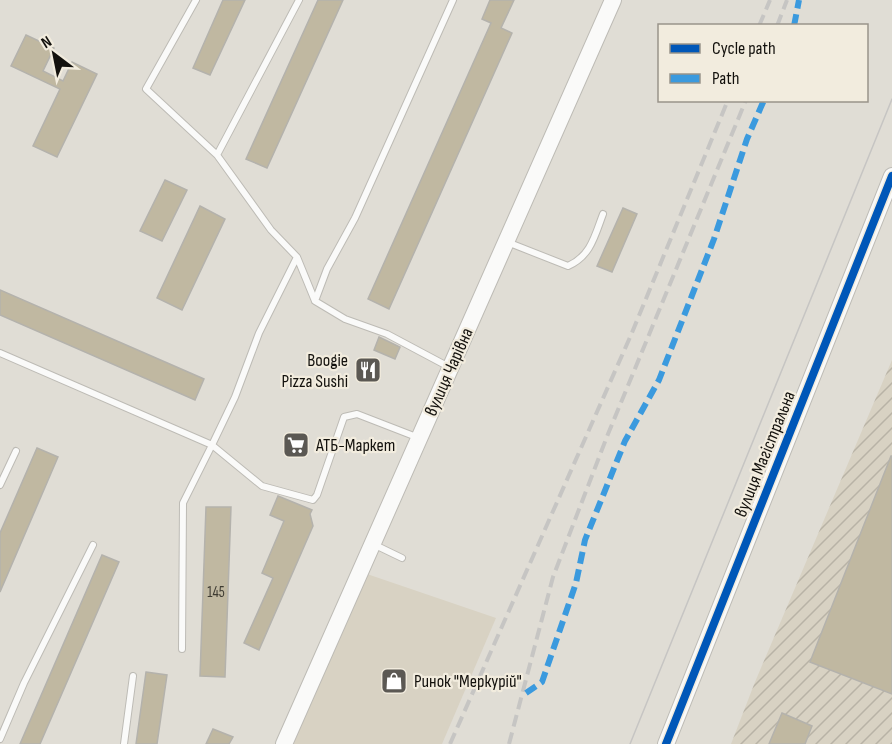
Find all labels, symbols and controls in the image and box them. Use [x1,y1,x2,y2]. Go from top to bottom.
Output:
north arrow [24,24,84,84]
legend [658,24,868,102]
text: N [38,32,56,53]
text: Cycle path [712,38,776,59]
text: Path [712,68,740,89]
street label: вулиця Чарівна [420,325,478,419]
place label: Boogie Pizza Sushi [282,350,348,392]
restaurant icon: Boogie Pizza Sushi [353,355,383,385]
street label: вулиця Магістральна [730,388,800,520]
supermarket icon: АТБ-Маркет [281,430,311,460]
place label: АТБ-Маркет [315,435,395,456]
house number: 145 [207,583,225,602]
shop icon: Ринок "Меркурій" [379,666,409,696]
place label: Ринок "Меркурій" [414,671,522,692]

